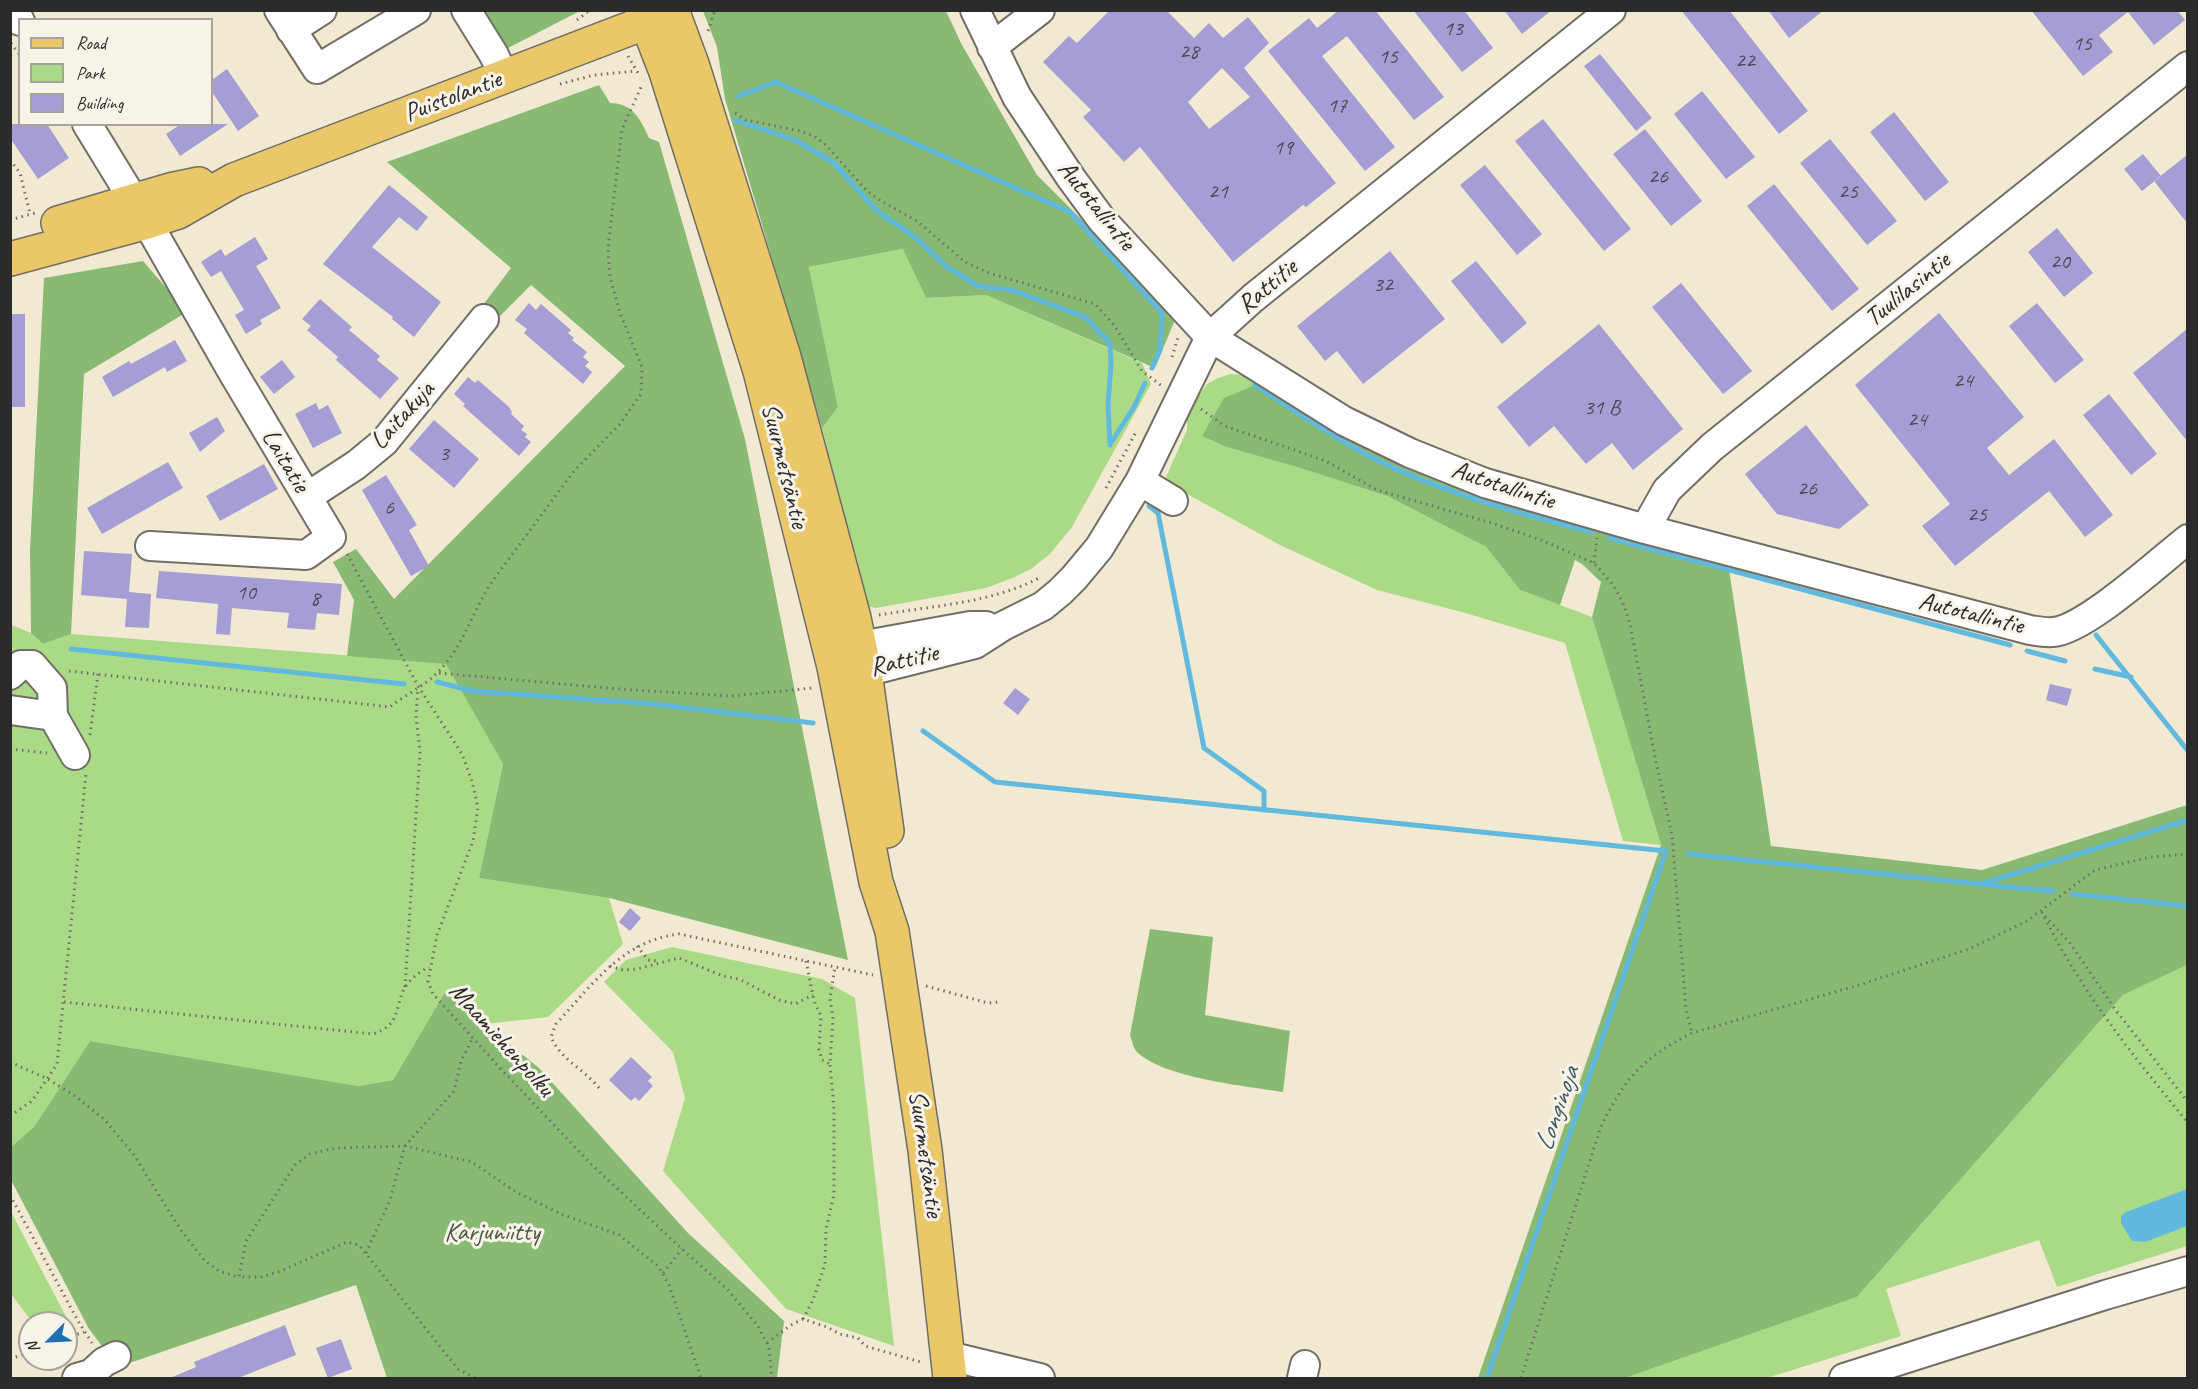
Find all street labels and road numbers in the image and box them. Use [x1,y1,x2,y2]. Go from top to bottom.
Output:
street label: Puistolantie [400,64,506,130]
street label: Autotallintie [1050,155,1142,257]
street label: Tuulilasintie [1859,246,1957,334]
street label: Rattitie [1232,253,1304,321]
street label: Laitakuja [364,375,442,457]
street label: Suurmetsäntie [753,400,815,532]
street label: Laitatie [254,424,316,498]
street label: Autotallintie [1447,455,1559,517]
street label: Autotallintie [1915,586,2027,642]
street label: Rattitie [867,638,941,684]
street label: Maamiehenpolku [442,976,560,1104]
street label: Suurmetsäntie [901,1089,949,1219]

